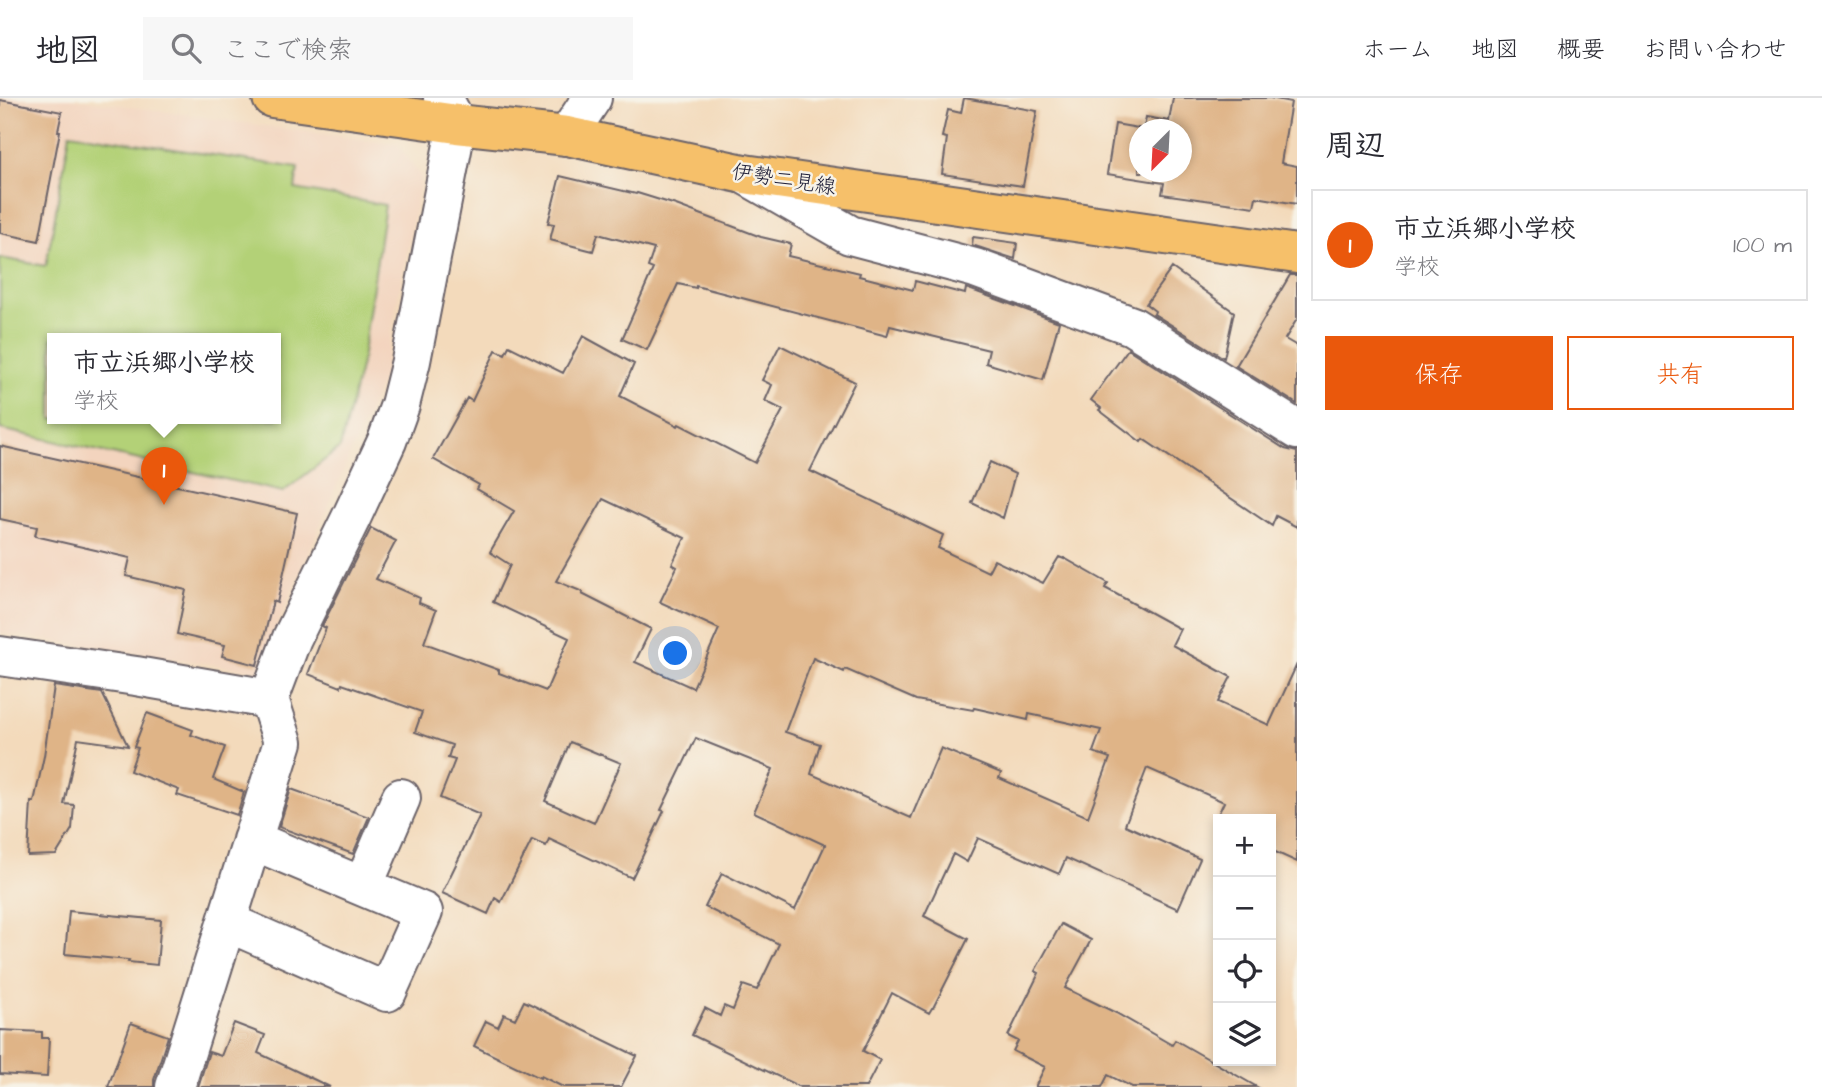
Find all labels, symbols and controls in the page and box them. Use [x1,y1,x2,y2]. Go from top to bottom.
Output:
search box [143,17,633,80]
text: 地図 [35,28,101,74]
icon: search [167,29,205,67]
text: ここで検索 [223,32,353,68]
text: ホーム [1362,33,1433,67]
text: 地図 [1471,33,1519,67]
text: 概要 [1557,33,1605,67]
text: お問い合わせ [1643,33,1787,67]
north arrow [1129,119,1192,182]
text: 周辺 [1325,125,1385,167]
street label: 伊勢二見線 [730,157,838,202]
text: 市立浜郷小学校 [1394,211,1576,247]
text: 1 [1349,229,1351,261]
text: 100 m [1733,229,1792,261]
text: 学校 [1394,251,1440,283]
popup [47,333,281,424]
button: 保存 [1325,336,1553,410]
button: 共有 [1567,336,1794,410]
text: 市立浜郷小学校 [73,345,255,381]
text: 学校 [73,385,119,417]
pin: 1 [141,447,187,505]
your location [658,636,692,670]
map controls [1213,814,1276,1066]
button: + [1213,814,1276,877]
button: − [1213,877,1276,940]
button: locate [1213,940,1276,1003]
button: layers [1213,1003,1276,1066]

